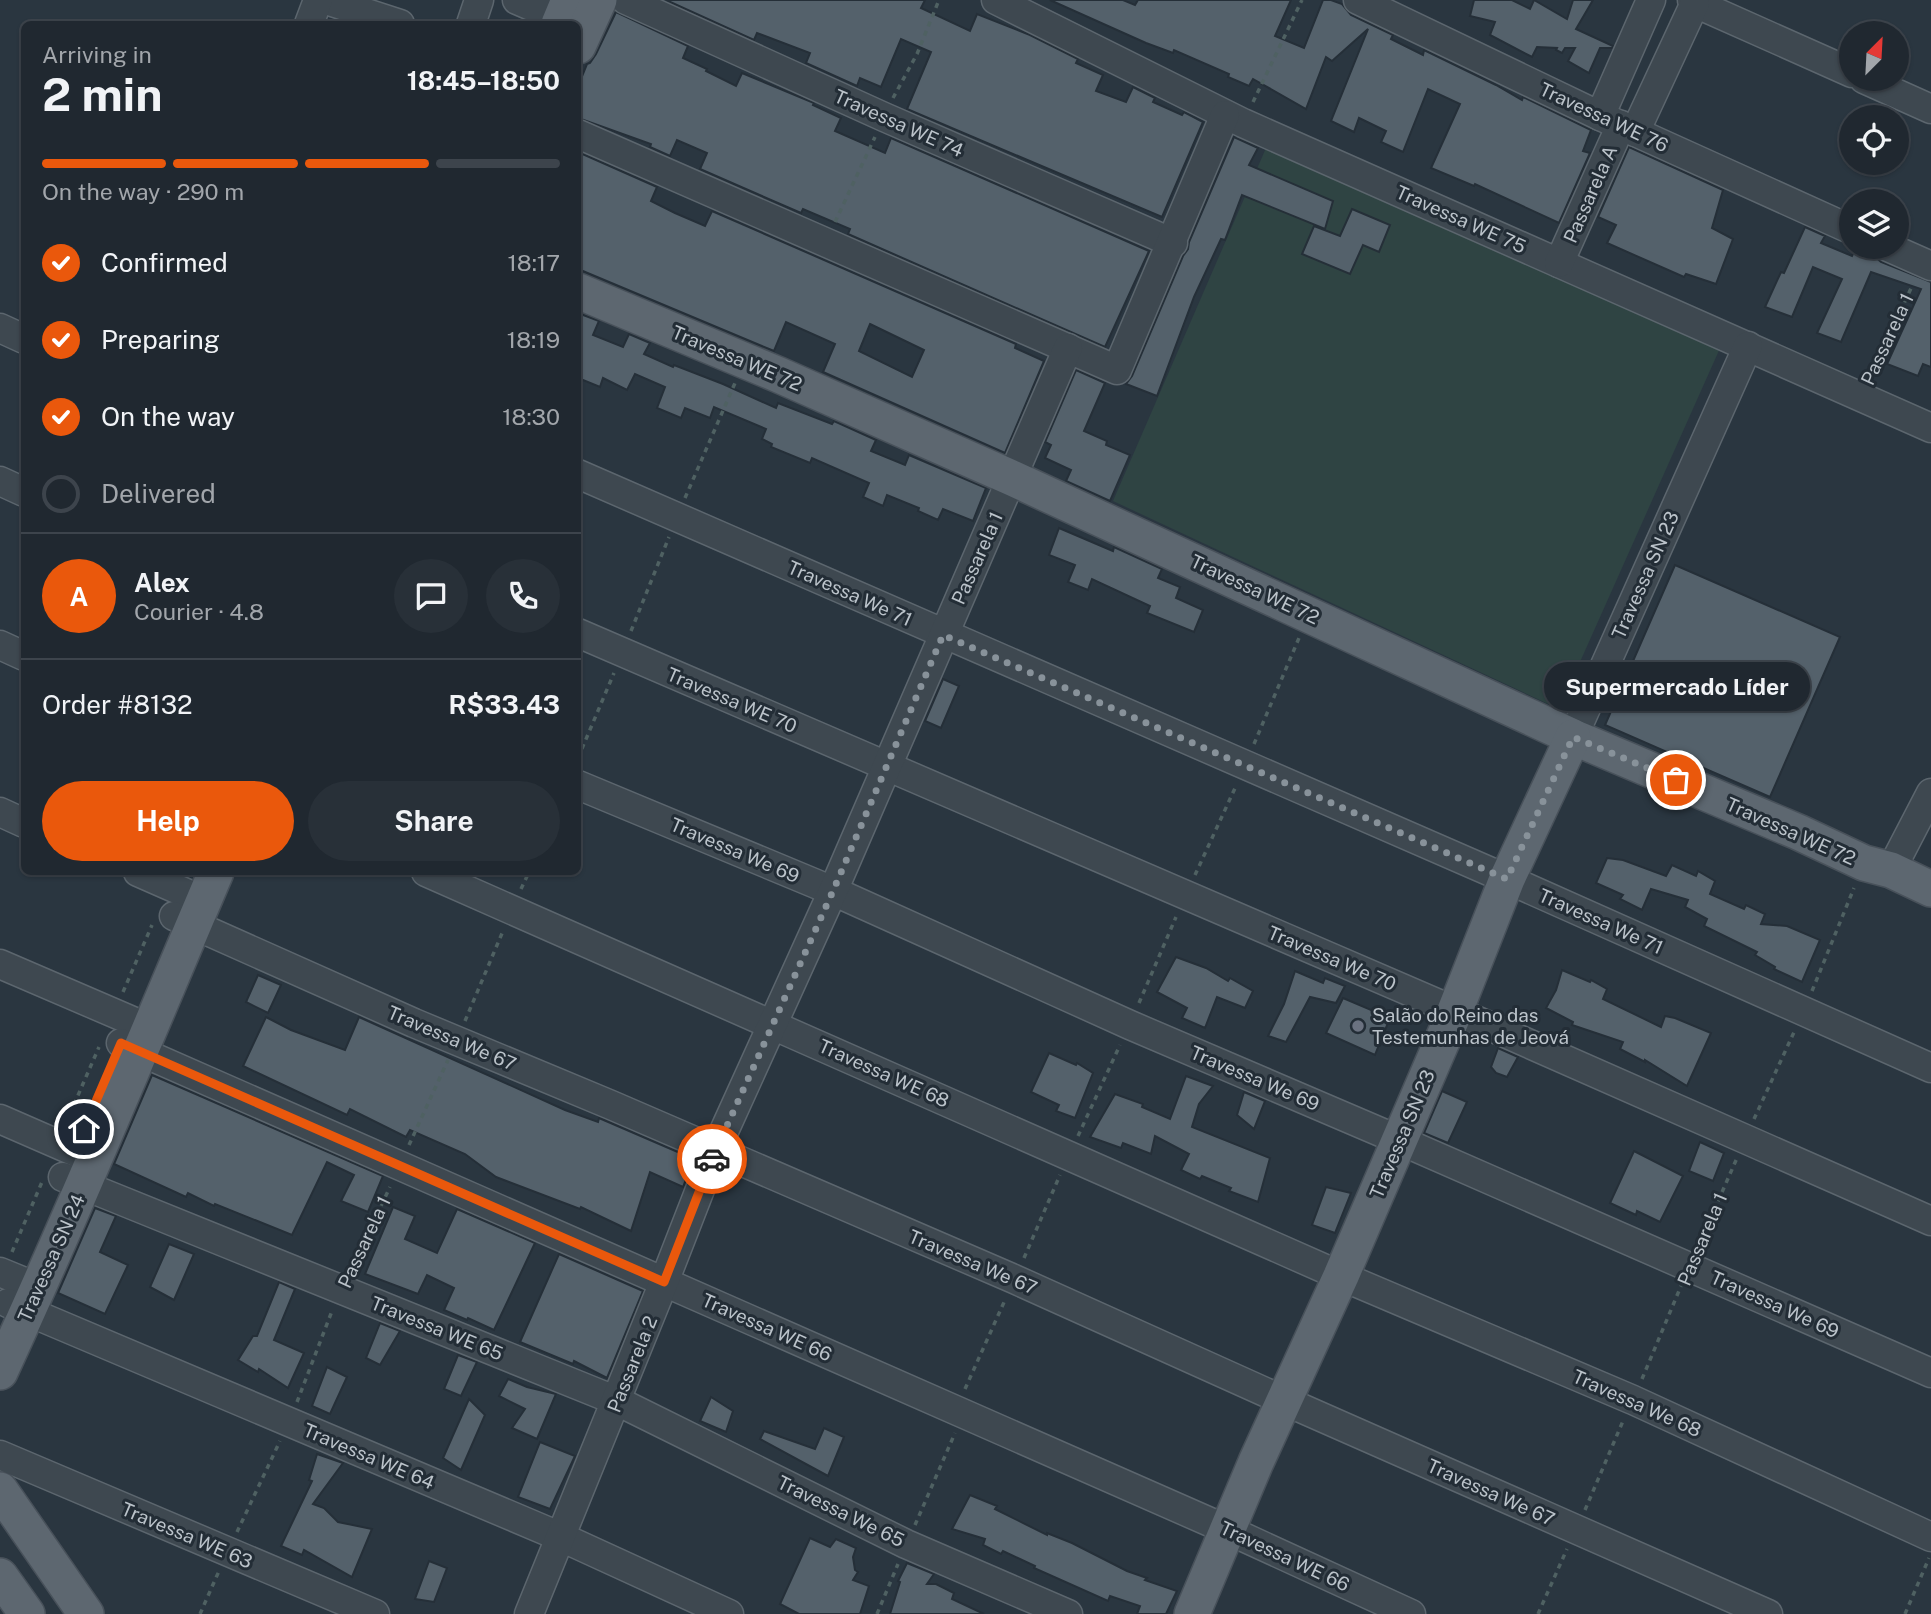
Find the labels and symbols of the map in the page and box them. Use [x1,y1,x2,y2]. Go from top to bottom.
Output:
north arrow [1839,21,1909,91]
street label: Travessa WE 76 [1536,78,1672,156]
street label: Travessa WE 74 [831,85,967,161]
street label: Passarela A [1559,142,1621,246]
street label: Travessa WE 75 [1393,180,1529,258]
street label: Passarela 1 [1856,290,1918,388]
street label: Travessa WE 72 [669,321,805,395]
street label: Passarela 1 [947,508,1007,608]
street label: Travessa SN 23 [1607,508,1683,642]
street label: Travessa WE 72 [1187,550,1323,628]
street label: Travessa We 71 [784,556,916,630]
callout: Supermercado Líder [1543,661,1809,710]
street label: Travessa WE 70 [664,663,800,737]
pin [1646,750,1706,810]
street label: Travessa WE 72 [1723,793,1859,869]
street label: Travessa We 69 [667,813,803,887]
street label: Travessa We 71 [1535,884,1667,958]
street label: Travessa We 70 [1265,921,1399,995]
street label: Travessa We 67 [384,1001,520,1075]
place label: Salão do Reino das Testemunhas de Jeová [1372,1004,1569,1048]
marker: Salão do Reino das Testemunhas de Jeová [1350,1018,1366,1034]
street label: Travessa WE 68 [815,1034,953,1112]
street label: Travessa We 69 [1187,1041,1323,1115]
street label: Travessa SN 23 [1365,1066,1439,1201]
pin [54,1099,114,1159]
courier [677,1124,747,1194]
street label: Passarela 1 [1673,1189,1731,1289]
street label: Travessa SN 24 [13,1191,89,1325]
street label: Passarela 1 [333,1193,395,1291]
street label: Travessa We 67 [905,1225,1041,1299]
street label: Travessa We 69 [1707,1266,1843,1342]
street label: Travessa WE 66 [699,1288,835,1366]
street label: Travessa WE 65 [368,1291,506,1365]
street label: Passarela 2 [603,1312,661,1416]
street label: Travessa We 68 [1569,1365,1705,1441]
street label: Travessa WE 64 [300,1418,438,1494]
street label: Travessa We 67 [1424,1454,1558,1530]
street label: Travessa We 65 [774,1471,908,1551]
street label: Travessa WE 63 [118,1497,256,1573]
street label: Travessa WE 66 [1217,1516,1353,1596]

